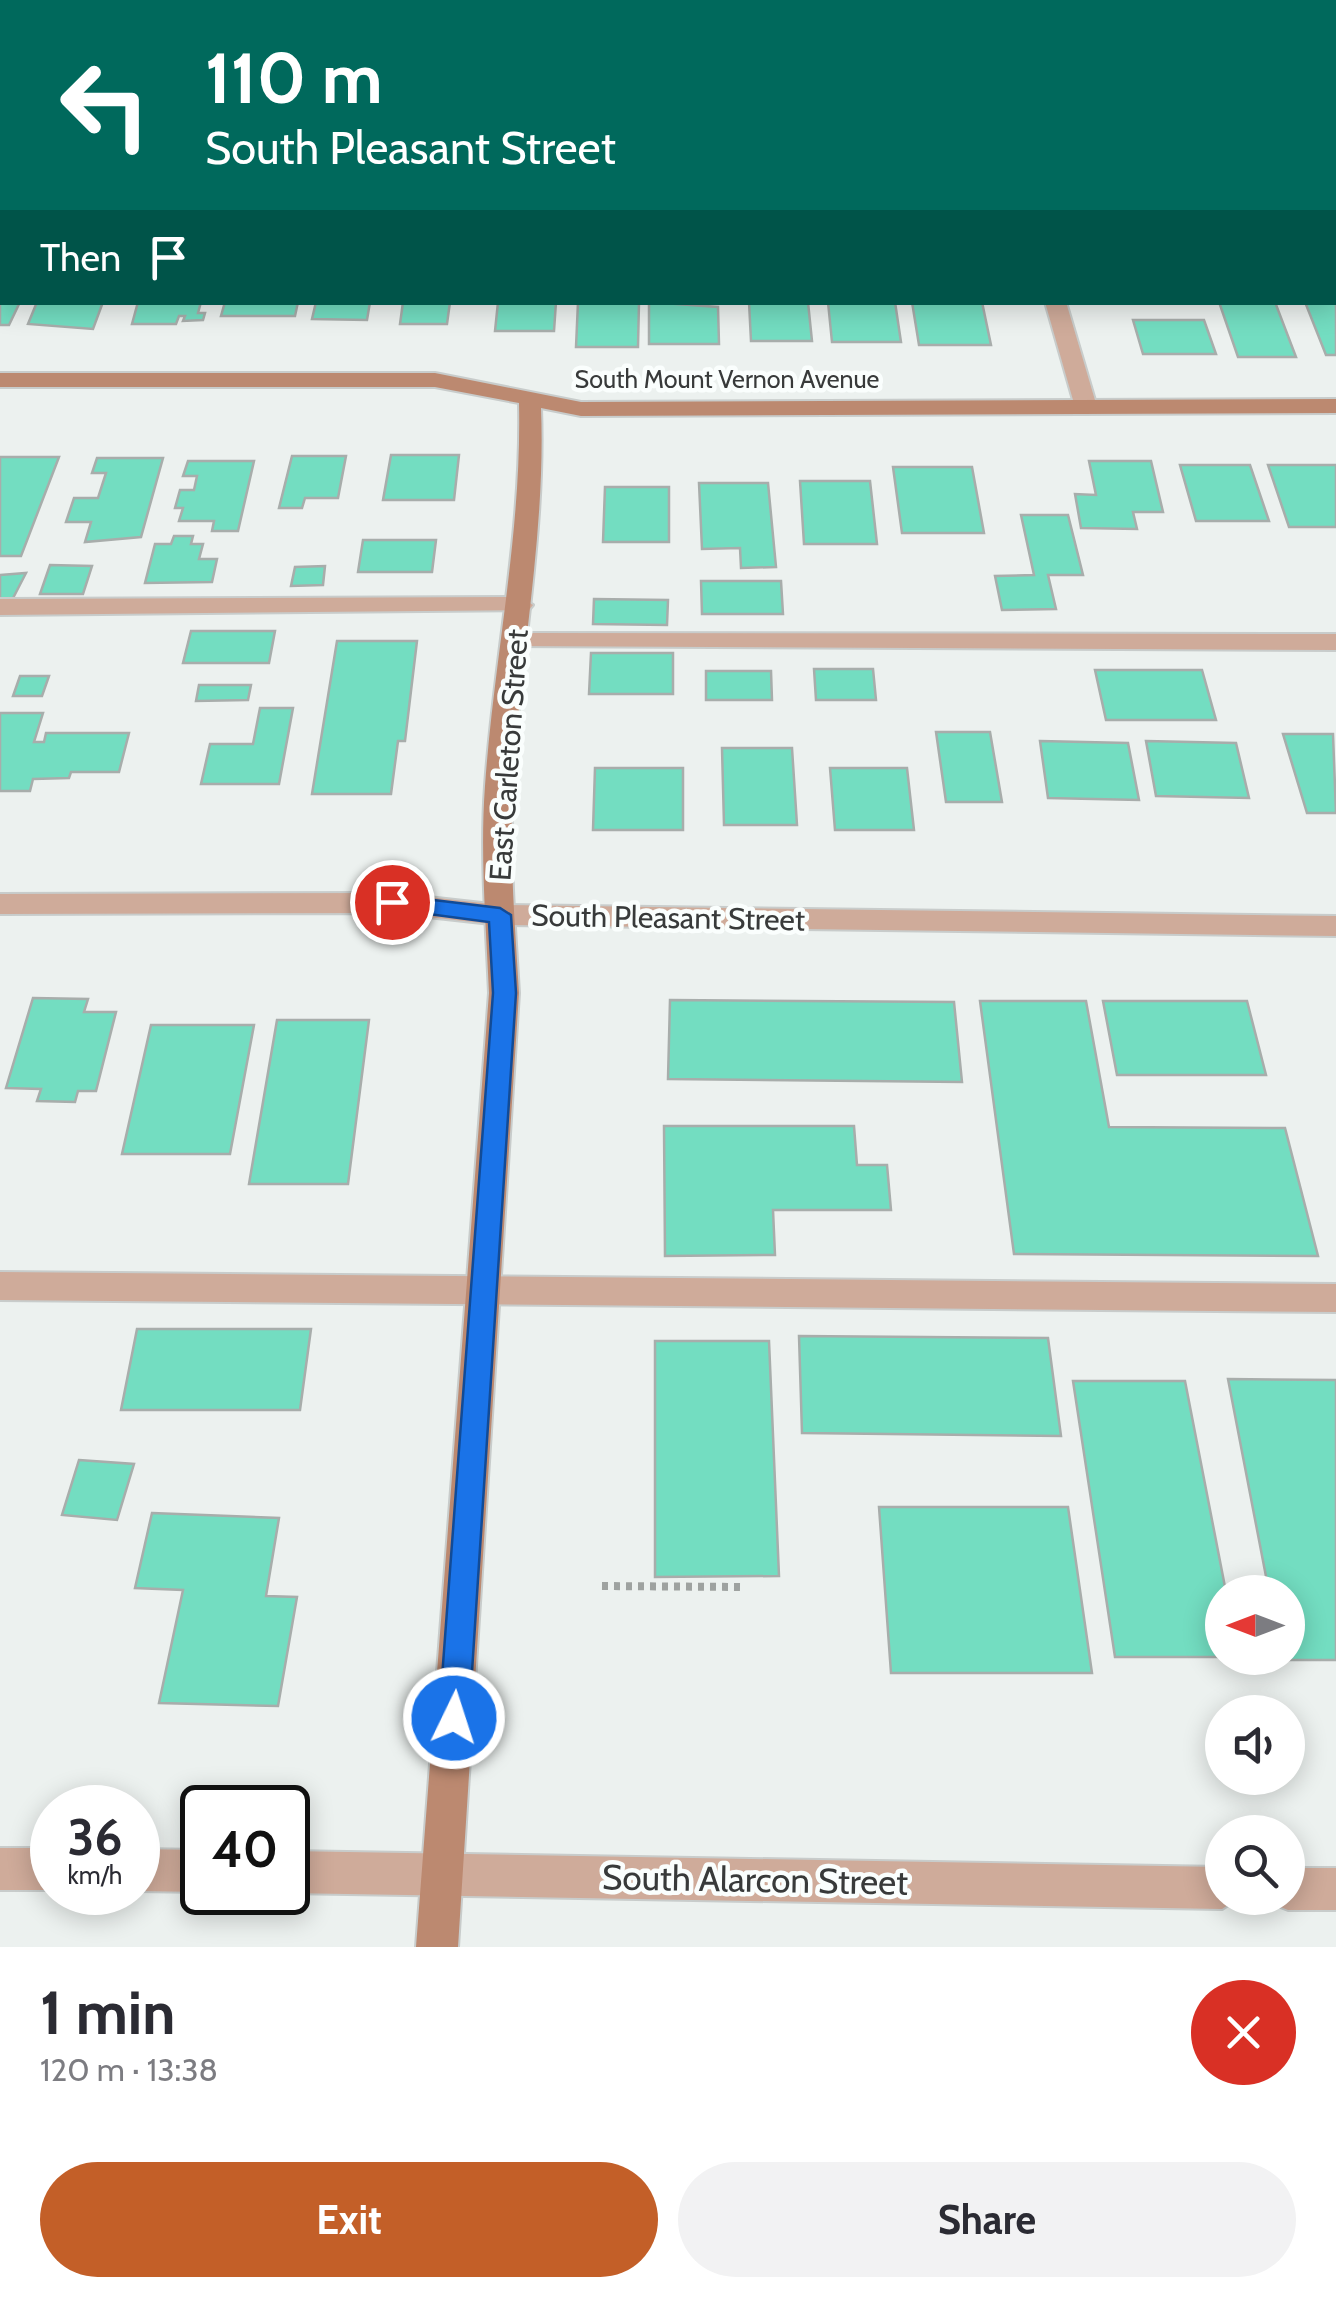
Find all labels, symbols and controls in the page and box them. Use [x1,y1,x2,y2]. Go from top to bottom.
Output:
text: 110 m [205,35,383,121]
icon: left [40,40,170,170]
text: South Pleasant Street [205,121,616,175]
icon: arrive [141,230,196,285]
text: Then [40,234,121,281]
street label: South Mount Vernon Avenue [575,364,880,394]
street label: East Carleton Street [481,628,536,882]
pin [350,860,435,945]
icon: arrive [365,875,420,930]
street label: South Pleasant Street [531,897,805,938]
north arrow [1205,1575,1305,1675]
map controls [1205,1575,1305,1915]
position arrow [402,1666,506,1770]
button: sound [1205,1695,1305,1795]
speed limit sign: 40 [180,1785,310,1915]
text: 36 [67,1807,123,1868]
button: search [1205,1815,1305,1915]
street label: South Alarcon Street [602,1855,909,1904]
text: km/h [68,1860,122,1890]
text: 1 min [40,1976,175,2049]
button: close [1191,1980,1296,2085]
text: 120 m · 13:38 [40,2050,218,2089]
button: Exit [40,2162,658,2277]
button: Share [678,2162,1296,2277]

